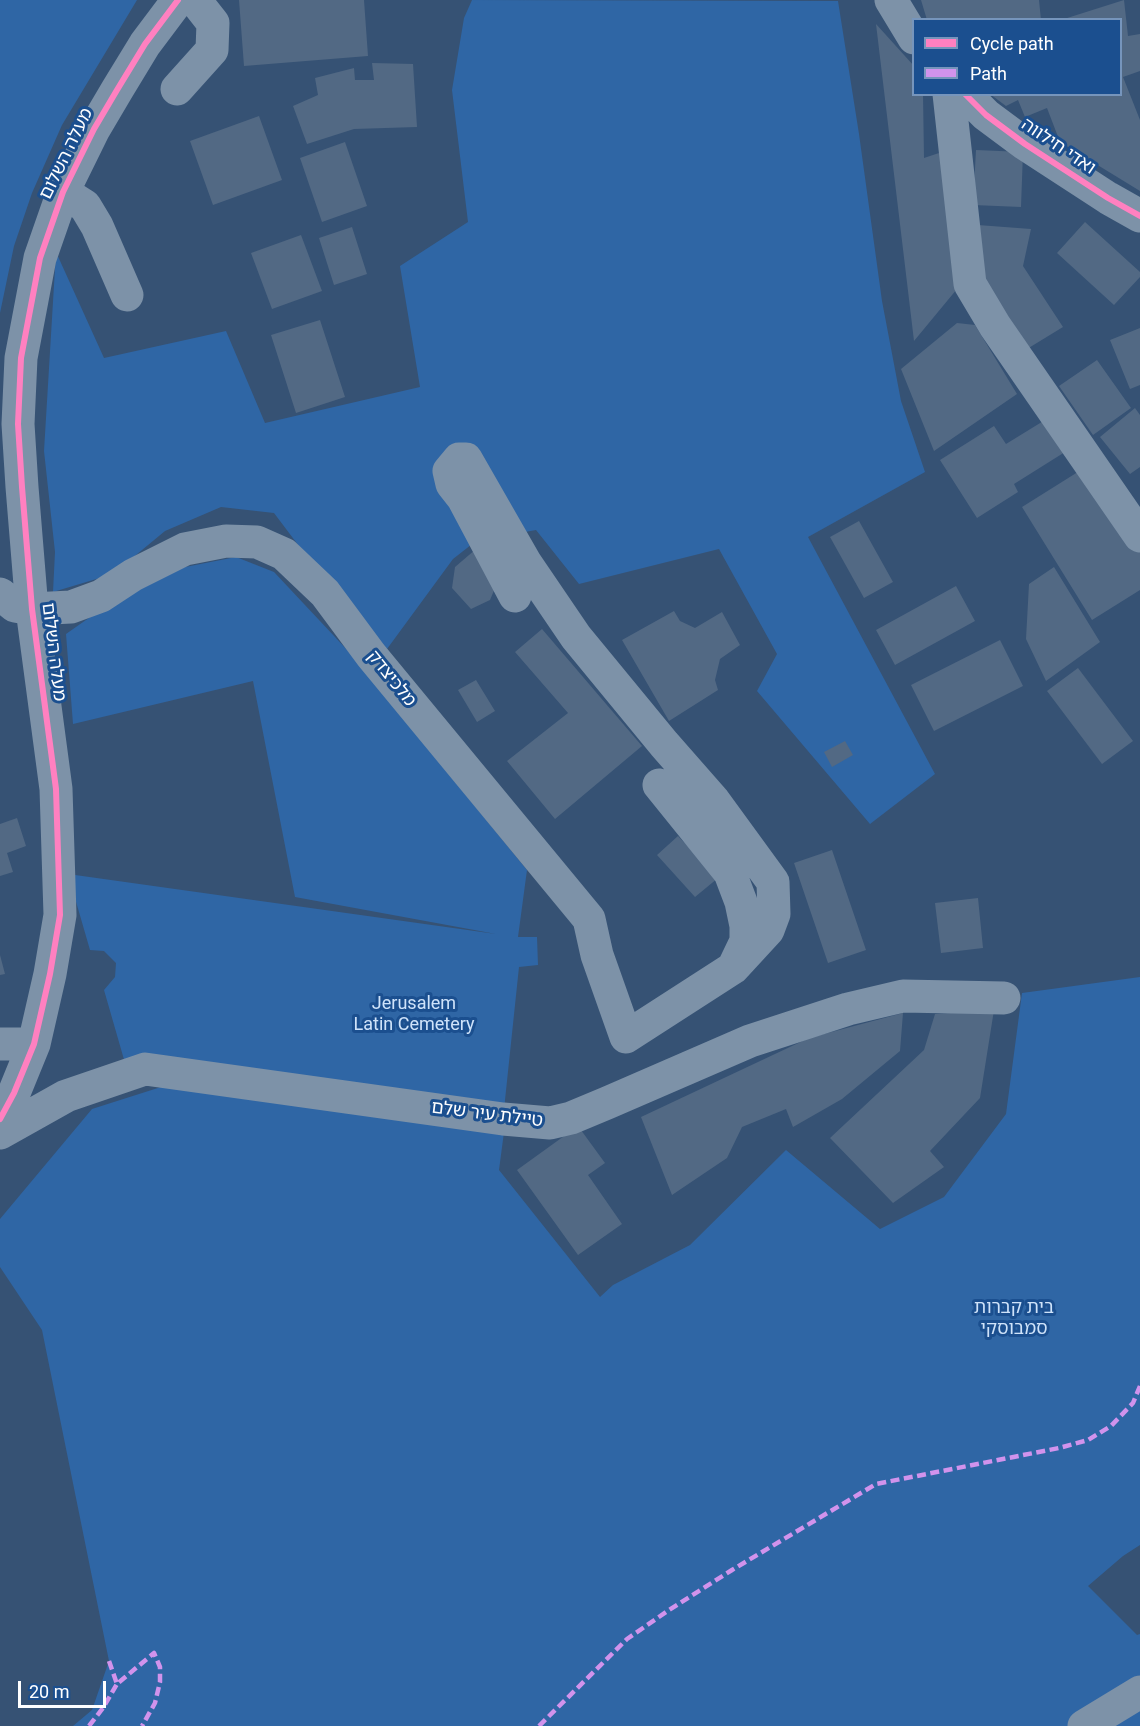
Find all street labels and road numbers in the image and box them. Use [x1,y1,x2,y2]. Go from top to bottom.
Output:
street label: מעלה השלום [36,105,98,203]
street label: ואדי חילווה [1017,114,1099,180]
street label: מעלה השלום [36,602,70,702]
street label: מלכיצדק [362,647,420,711]
street label: טיילת עיר שלם [430,1097,544,1133]

